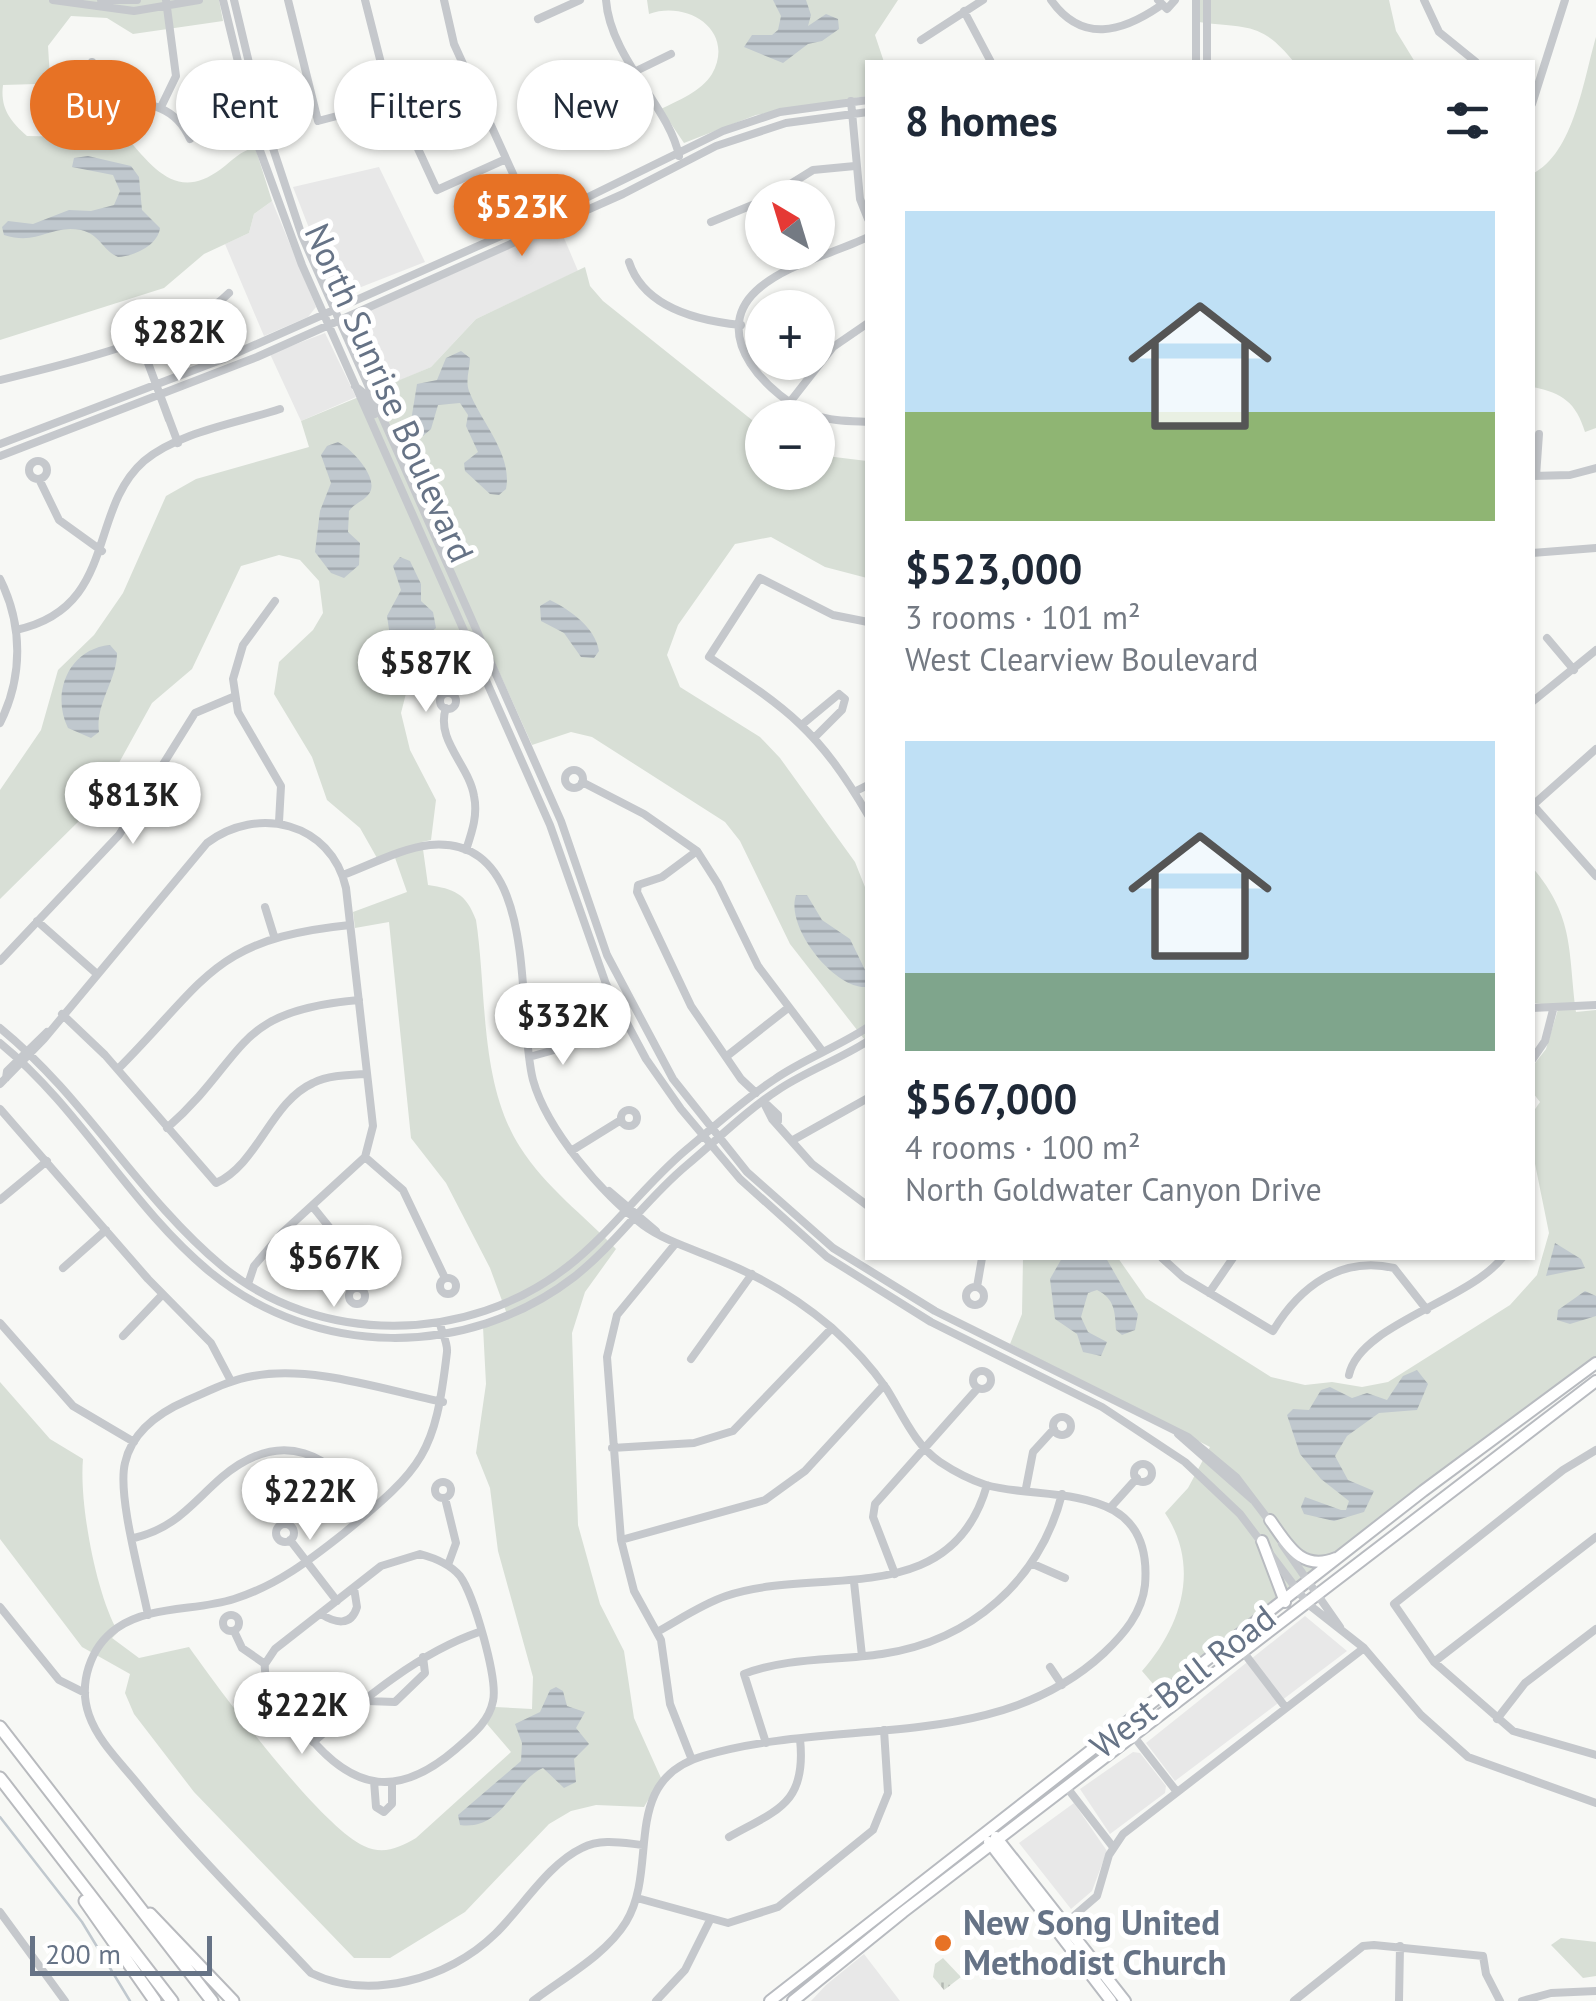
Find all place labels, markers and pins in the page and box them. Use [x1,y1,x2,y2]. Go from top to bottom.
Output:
pin: $523K [452,174,592,259]
pin: $282K [109,299,249,384]
pin: $587K [356,630,496,715]
pin: $813K [63,762,203,847]
pin: $332K [493,983,633,1068]
pin: $567K [264,1225,404,1310]
pin: $222K [240,1458,380,1543]
pin: $222K [232,1672,372,1757]
place label: New Song United Methodist Church [963,1899,1227,1985]
marker: New Song United Methodist Church [932,1932,954,1954]

